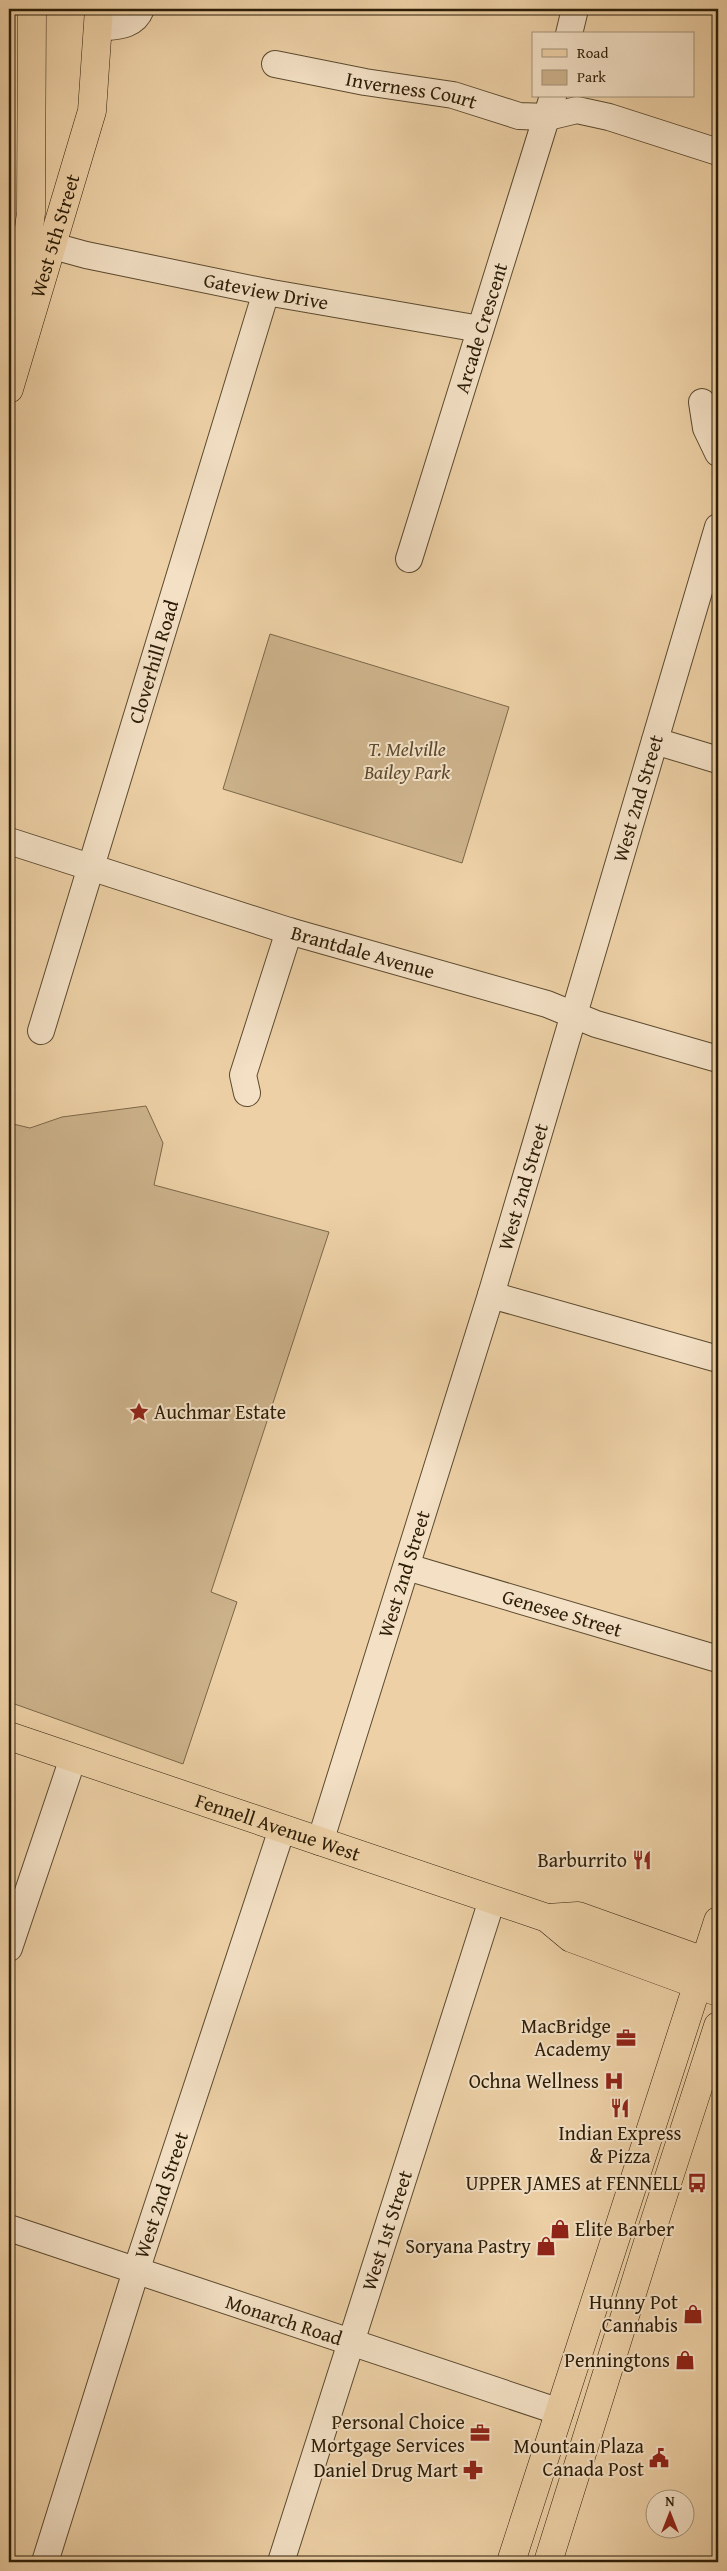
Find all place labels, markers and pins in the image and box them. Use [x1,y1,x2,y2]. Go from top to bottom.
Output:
place label: Auchmar Estate [154,1397,286,1426]
place icon: Auchmar Estate [128,1401,150,1423]
place label: Barburrito [537,1845,627,1874]
restaurant icon: Barburrito [631,1849,653,1871]
place label: MacBridge Academy [521,2011,611,2063]
office icon: MacBridge Academy [615,2027,637,2049]
place label: Ochna Wellness [469,2066,599,2095]
hospital icon: Ochna Wellness [603,2070,625,2092]
restaurant icon: Indian Express & Pizza [609,2097,631,2119]
place label: Indian Express & Pizza [558,2118,682,2170]
place label: UPPER JAMES at FENNELL [466,2168,682,2197]
bus stop icon: UPPER JAMES at FENNELL [686,2172,708,2194]
place label: Elite Barber [575,2214,674,2243]
shop icon: Elite Barber [549,2218,571,2240]
place label: Soryana Pastry [405,2231,531,2260]
shop icon: Soryana Pastry [535,2235,557,2257]
place label: Hunny Pot Cannabis [589,2287,678,2339]
shop icon: Hunny Pot Cannabis [682,2303,704,2325]
place label: Penningtons [564,2345,670,2374]
shop icon: Penningtons [674,2349,696,2371]
place label: Personal Choice Mortgage Services [311,2407,465,2459]
office icon: Personal Choice Mortgage Services [469,2422,491,2444]
place label: Mountain Plaza Canada Post [514,2431,645,2483]
public building icon: Mountain Plaza Canada Post [648,2447,670,2469]
place label: Daniel Drug Mart [313,2455,458,2484]
pharmacy icon: Daniel Drug Mart [462,2459,484,2481]

